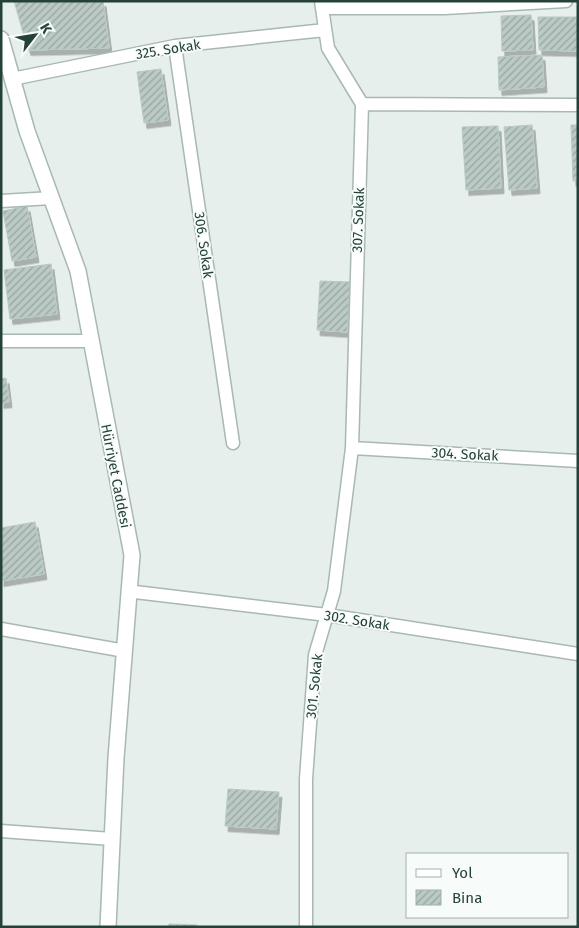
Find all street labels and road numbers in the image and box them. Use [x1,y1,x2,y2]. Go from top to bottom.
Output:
street label: 325. Sokak [134,36,203,63]
street label: 307. Sokak [349,186,368,253]
street label: 306. Sokak [190,211,217,280]
street label: Hürriyet Caddesi [97,423,134,530]
street label: 304. Sokak [431,444,500,465]
street label: 302. Sokak [323,607,392,634]
street label: 301. Sokak [303,652,326,719]

